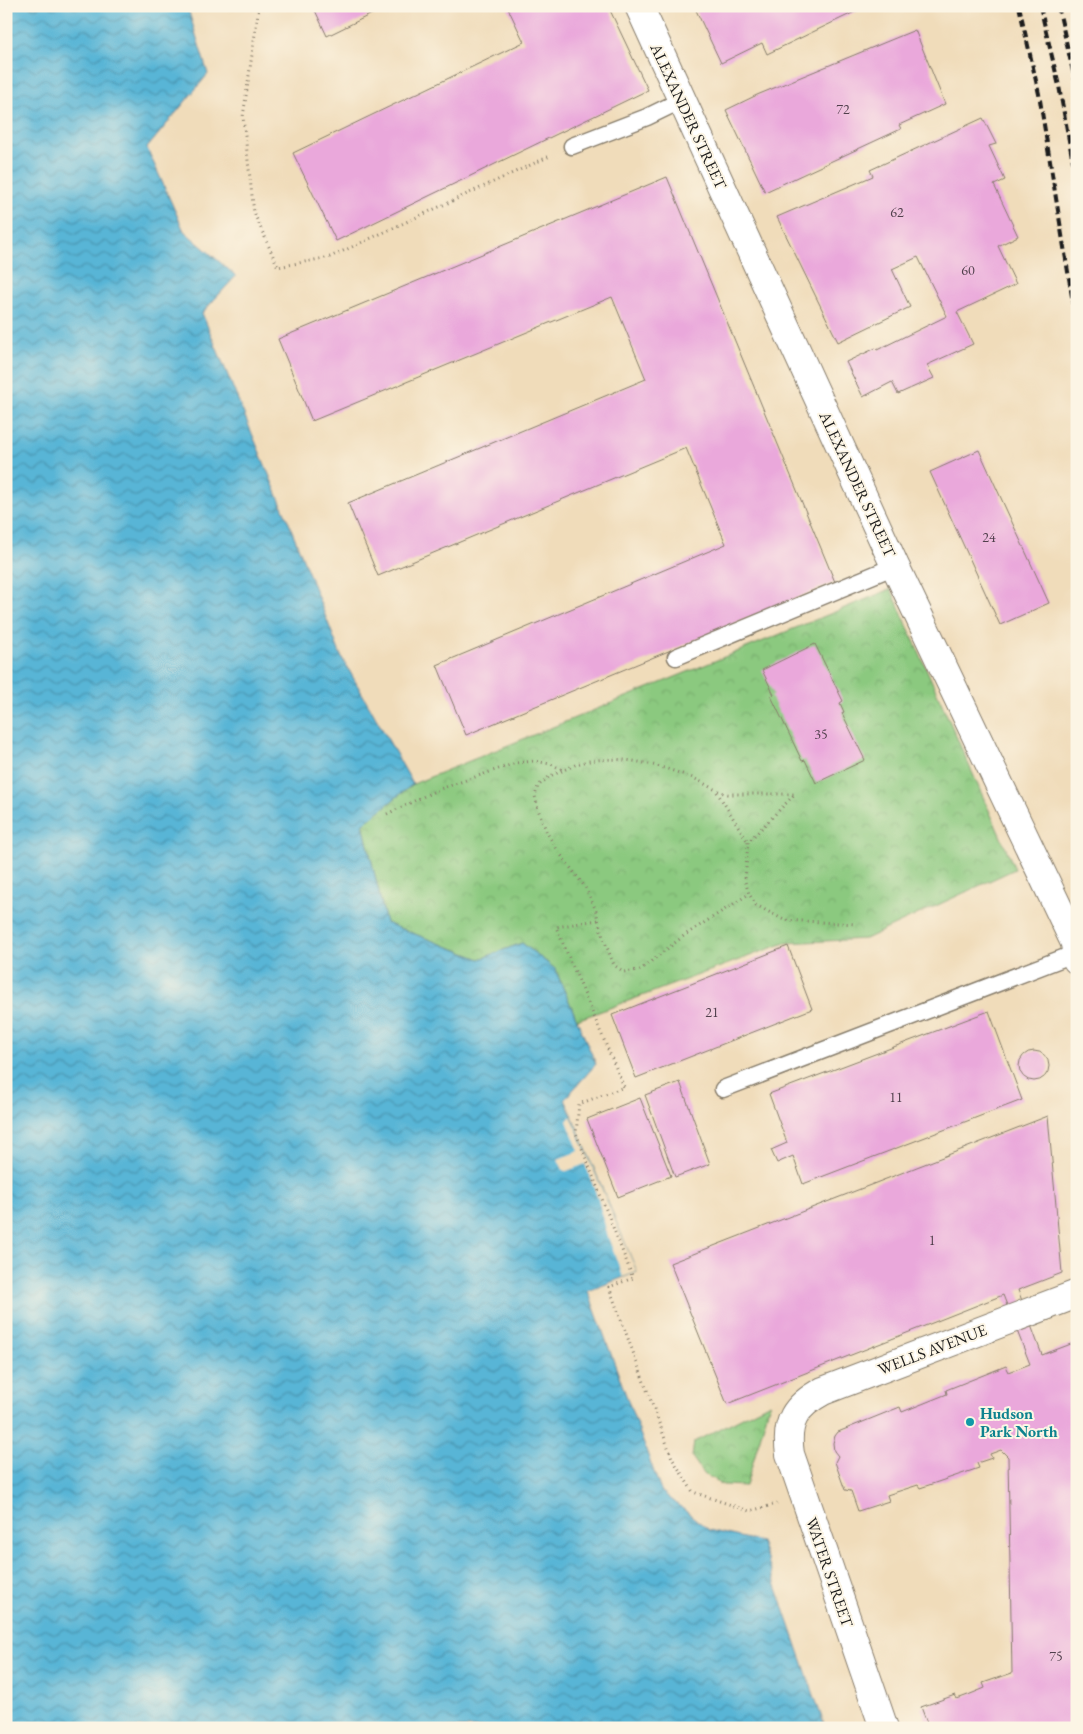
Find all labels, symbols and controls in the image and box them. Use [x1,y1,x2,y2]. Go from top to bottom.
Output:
street label: ALEXANDER STREET [645,39,732,193]
house number: 72 [836,100,850,118]
house number: 62 [890,203,904,221]
house number: 60 [961,261,975,279]
street label: ALEXANDER STREET [814,407,901,561]
house number: 24 [982,528,996,546]
house number: 35 [814,725,828,743]
house number: 21 [705,1003,719,1021]
house number: 11 [889,1088,903,1106]
house number: 1 [929,1231,935,1249]
street label: WELLS AVENUE [875,1319,990,1380]
place label: Hudson Park North [980,1403,1058,1442]
marker: Hudson Park North [964,1416,976,1428]
street label: WATER STREET [801,1514,858,1630]
house number: 75 [1049,1647,1063,1665]

